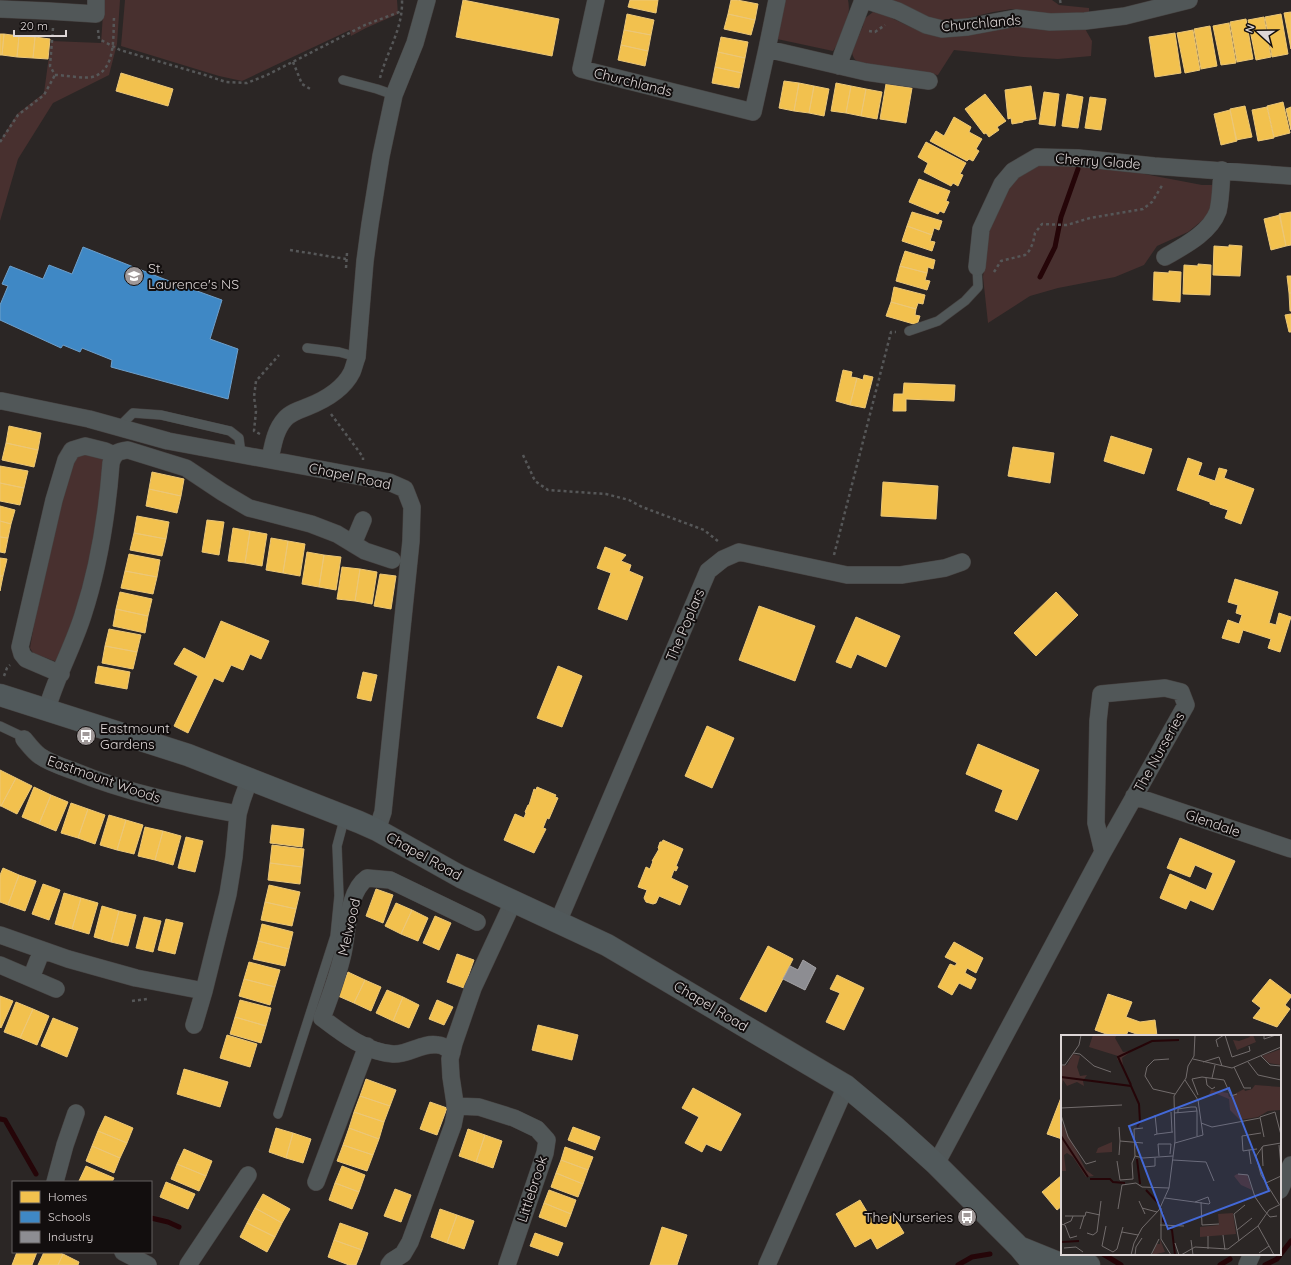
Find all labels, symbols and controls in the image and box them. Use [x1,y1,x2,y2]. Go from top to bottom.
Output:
street label: Churchlands [940,11,1022,35]
scale bar [14,12,66,38]
north arrow [1239,12,1279,52]
text: 20 m [20,18,48,33]
text: N [1242,22,1258,35]
street label: Churchlands [592,64,674,100]
street label: Cherry Glade [1055,149,1141,173]
place label: St. Laurence's NS [148,259,239,293]
school or university icon: St. Laurence's NS [123,265,145,287]
street label: Chapel Road [307,458,393,494]
street label: The Poplars [662,586,708,664]
street label: The Nurseries [1130,709,1188,795]
place label: Eastmount Gardens [100,719,170,753]
bus stop icon: Eastmount Gardens [75,725,97,747]
street label: Eastmount Woods [45,751,163,807]
street label: Glendale [1183,805,1243,841]
street label: Chapel Road [383,828,465,884]
street label: Melwood [334,897,364,957]
street label: Chapel Road [670,977,752,1035]
inset map [1061,1035,1281,1255]
street label: Littlebrook [513,1153,551,1225]
legend [12,1181,152,1253]
text: Homes [48,1189,88,1204]
bus stop icon: The Nurseries [956,1206,978,1228]
place label: The Nurseries [864,1208,953,1226]
text: Schools [48,1209,91,1224]
text: Industry [48,1229,93,1244]

